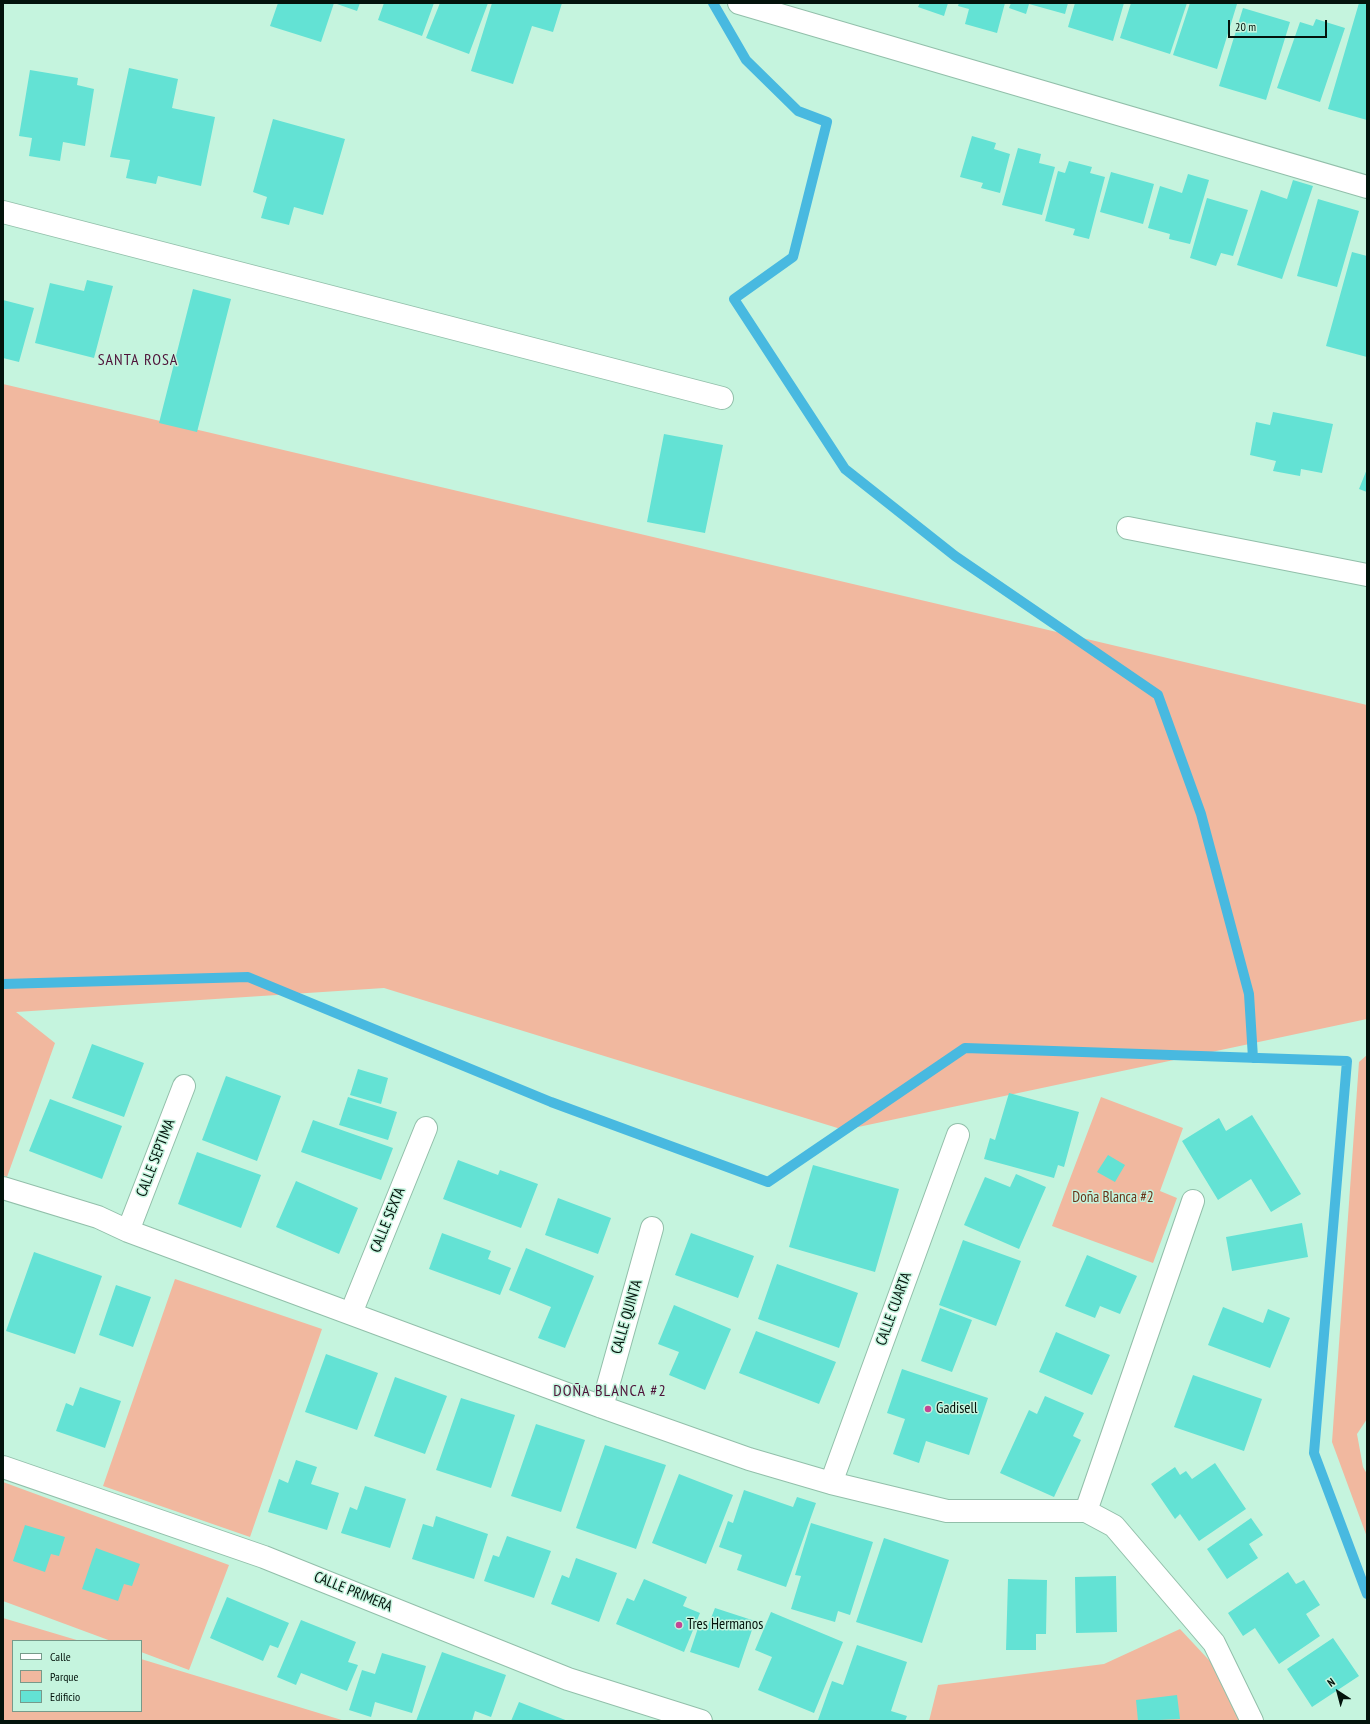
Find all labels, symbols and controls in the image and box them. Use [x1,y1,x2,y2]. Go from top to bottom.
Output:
scale bar [1230,12,1329,38]
text: 20 m [1235,19,1256,34]
district label: SANTA ROSA [98,350,178,370]
street label: CALLE SEPTIMA [133,1117,179,1199]
street label: CALLE SEXTA [367,1185,409,1255]
park label: Doña Blanca #2 [1072,1189,1154,1207]
street label: CALLE CUARTA [872,1270,916,1348]
street label: CALLE QUINTA [608,1278,646,1356]
district label: DOÑA BLANCA #2 [553,1381,667,1401]
place label: Gadisell [936,1400,977,1418]
marker: Gadisell [923,1404,933,1414]
street label: CALLE PRIMERA [311,1568,395,1616]
place label: Tres Hermanos [687,1616,763,1634]
marker: Tres Hermanos [674,1620,684,1630]
legend [12,1640,142,1712]
text: Calle [50,1649,71,1664]
text: Parque [50,1669,79,1684]
north arrow [1318,1672,1358,1712]
text: N [1324,1675,1337,1690]
text: Edificio [50,1689,80,1704]

